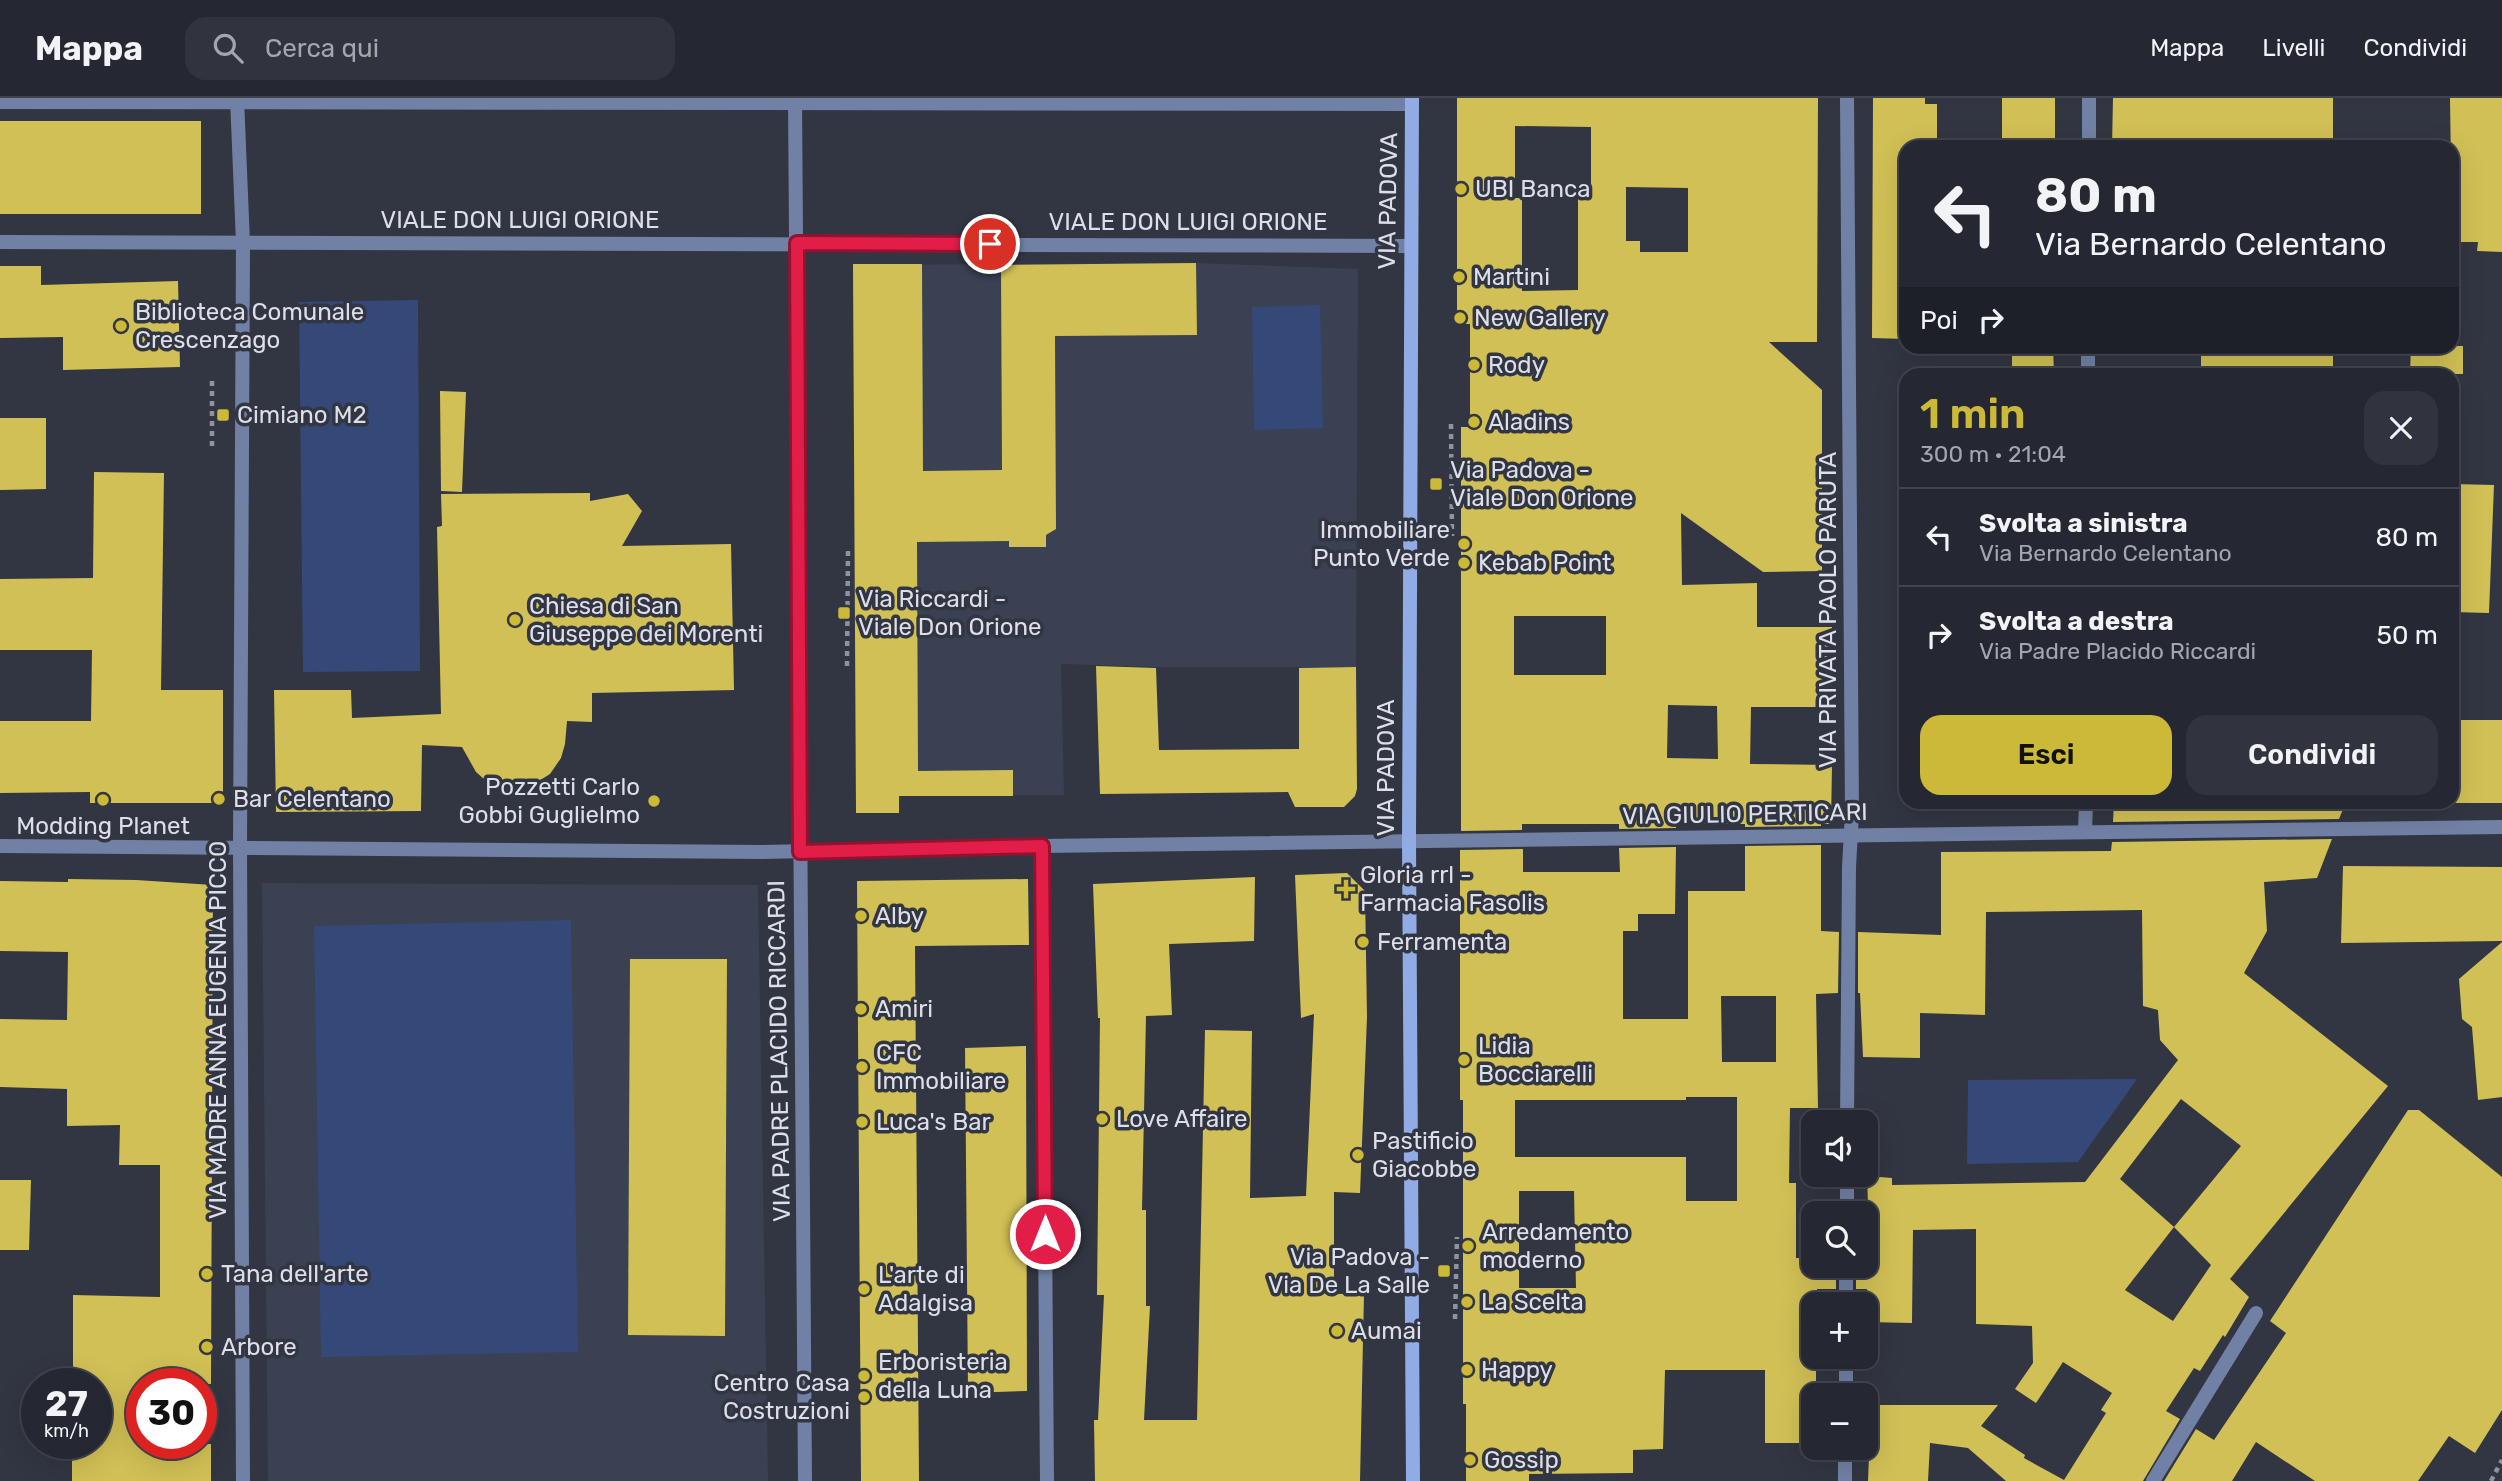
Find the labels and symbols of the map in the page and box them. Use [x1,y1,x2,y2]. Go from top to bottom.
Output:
street label: VIA PADOVA [1373,132,1403,270]
place label: UBI Banca [1475,175,1591,203]
marker: UBI Banca [1453,181,1469,197]
street label: VIALE DON LUIGI ORIONE [381,206,659,234]
street label: VIALE DON LUIGI ORIONE [1049,208,1327,236]
pin [960,214,1020,274]
place label: Martini [1473,263,1550,291]
marker: Martini [1451,269,1467,285]
place label: Biblioteca Comunale Crescenzago [135,298,364,354]
place label: New Gallery [1474,304,1605,332]
marker: New Gallery [1452,310,1468,326]
marker: Biblioteca Comunale Crescenzago [113,318,129,334]
place label: Rody [1488,351,1545,379]
marker: Rody [1466,357,1482,373]
place label: Cimiano M2 [237,401,367,429]
marker: Cimiano M2 [215,407,231,423]
place label: Aladins [1488,408,1570,436]
marker: Aladins [1466,414,1482,430]
street label: VIA PRIVATA PAOLO PARUTA [1814,452,1842,768]
place label: Via Padova - Viale Don Orione [1450,456,1634,512]
marker: Via Padova - Viale Don Orione [1428,476,1444,492]
place label: Immobiliare Punto Verde [1313,516,1450,572]
marker: Immobiliare Punto Verde [1456,536,1472,552]
place label: Kebab Point [1478,549,1611,577]
marker: Kebab Point [1456,555,1472,571]
place label: Via Riccardi - Viale Don Orione [858,585,1042,641]
place label: Chiesa di San Giuseppe dei Morenti [529,592,763,648]
marker: Via Riccardi - Viale Don Orione [836,605,852,621]
marker: Chiesa di San Giuseppe dei Morenti [507,612,523,628]
street label: VIA PADOVA [1372,699,1400,837]
place label: Pozzetti Carlo Gobbi Guglielmo [458,773,640,829]
place label: Bar Celentano [233,785,391,813]
marker: Bar Celentano [211,791,227,807]
marker: Modding Planet [95,792,111,808]
marker: Pozzetti Carlo Gobbi Guglielmo [646,793,662,809]
street label: VIA GIULIO PERTICARI [1622,798,1868,830]
place label: Modding Planet [16,812,190,840]
street label: VIA MADRE ANNA EUGENIA PICCO [204,841,232,1219]
place label: Gloria rrl - Farmacia Fasolis [1360,861,1545,917]
street label: VIA PADRE PLACIDO RICCARDI [762,880,796,1222]
marker: Gloria rrl - Farmacia Fasolis [1338,881,1354,897]
place label: Alby [875,902,924,930]
marker: Alby [853,908,869,924]
place label: Ferramenta [1377,928,1507,956]
marker: Ferramenta [1355,934,1371,950]
place label: Amiri [875,995,933,1023]
marker: Amiri [853,1001,869,1017]
place label: Lidia Bocciarelli [1478,1032,1593,1088]
place label: CFC Immobiliare [876,1039,1006,1095]
marker: Lidia Bocciarelli [1456,1052,1472,1068]
marker: CFC Immobiliare [854,1059,870,1075]
place label: Love Affaire [1116,1105,1248,1133]
place label: Luca's Bar [876,1108,991,1136]
marker: Love Affaire [1094,1111,1110,1127]
marker: Luca's Bar [854,1114,870,1130]
place label: Pastificio Giacobbe [1372,1127,1476,1183]
marker: Pastificio Giacobbe [1350,1147,1366,1163]
position arrow [1008,1197,1082,1271]
place label: Arredamento moderno [1482,1218,1629,1274]
marker: Arredamento moderno [1460,1238,1476,1254]
place label: Via Padova - Via De La Salle [1268,1243,1430,1299]
place label: Tana dell'arte [221,1260,369,1288]
place label: L'arte di Adalgisa [878,1261,973,1317]
marker: Via Padova - Via De La Salle [1436,1263,1452,1279]
marker: Tana dell'arte [199,1266,215,1282]
marker: L'arte di Adalgisa [856,1281,872,1297]
place label: La Scelta [1481,1288,1584,1316]
marker: La Scelta [1459,1294,1475,1310]
place label: Aumai [1351,1317,1422,1345]
marker: Aumai [1329,1323,1345,1339]
place label: Arbore [221,1333,297,1361]
marker: Arbore [199,1339,215,1355]
place label: Erboristeria della Luna [878,1348,1008,1404]
place label: Happy [1481,1356,1553,1384]
marker: Happy [1459,1362,1475,1378]
speed limit sign: 30 [126,1368,217,1459]
marker: Erboristeria della Luna [856,1368,872,1384]
place label: Centro Casa Costruzioni [714,1369,850,1425]
marker: Centro Casa Costruzioni [856,1389,872,1405]
place label: Gossip [1484,1446,1559,1474]
marker: Gossip [1462,1452,1478,1468]

